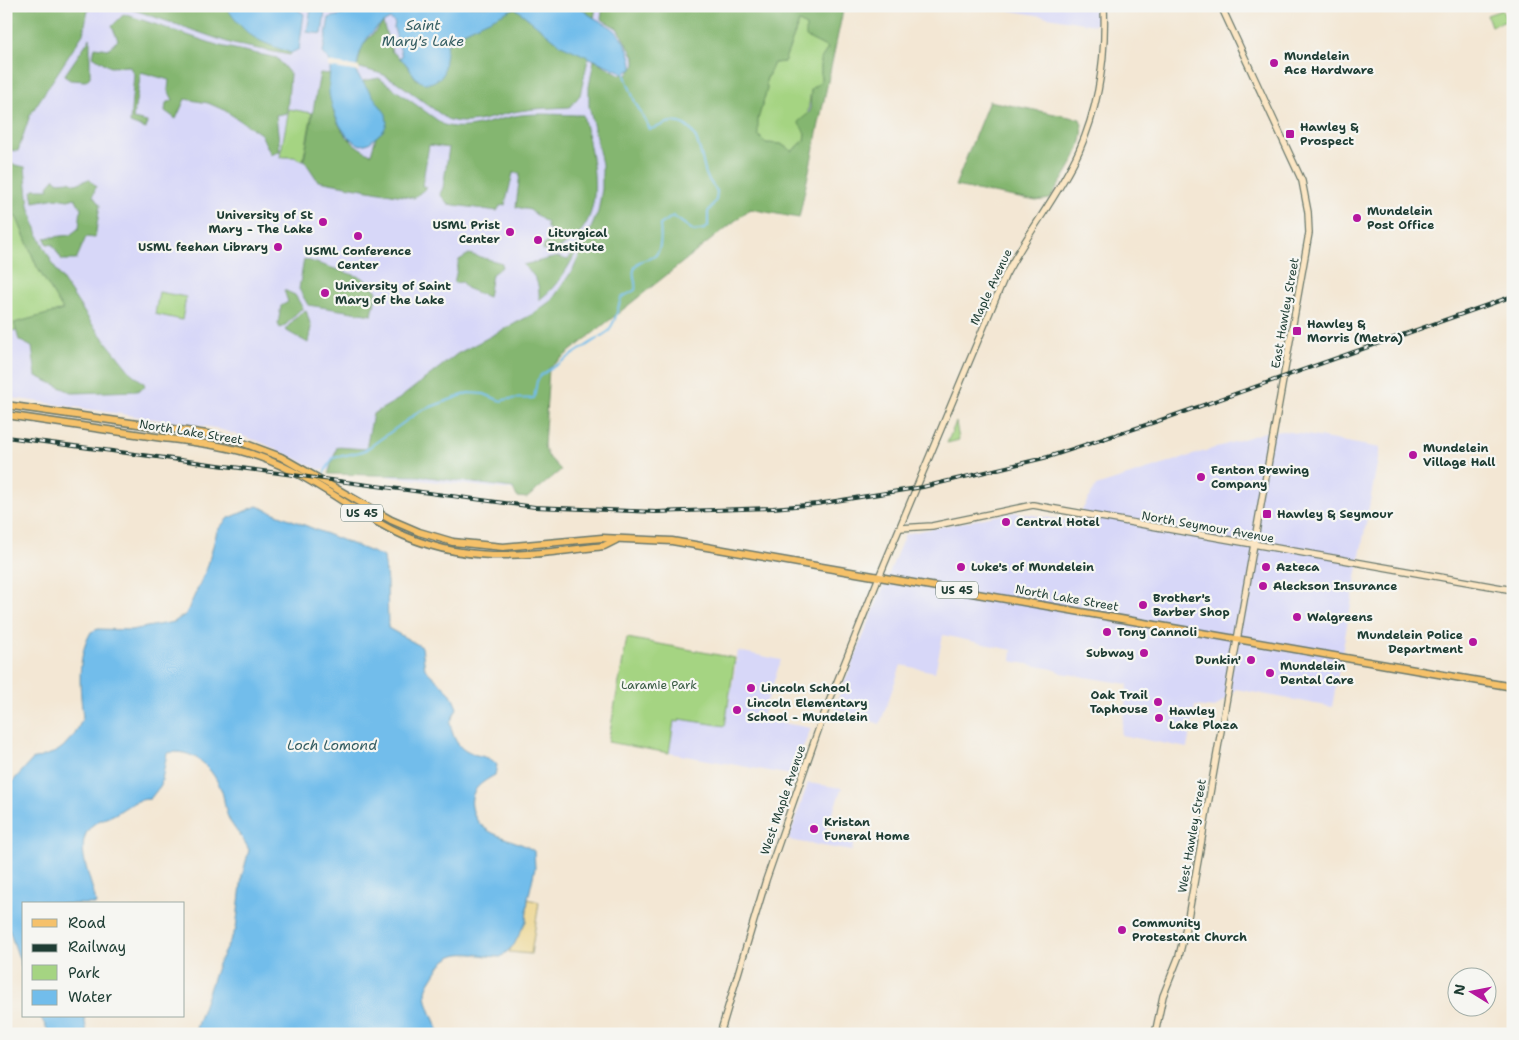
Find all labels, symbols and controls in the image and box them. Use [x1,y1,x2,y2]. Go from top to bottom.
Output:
water label: Saint Mary's Lake [382,16,464,50]
place label: Mundelein Ace Hardware [1284,48,1374,78]
marker: Mundelein Ace Hardware [1268,57,1280,69]
place label: Hawley & Prospect [1300,119,1359,149]
marker: Hawley & Prospect [1284,128,1296,140]
place label: Mundelein Post Office [1367,203,1434,233]
place label: University of St Mary - The Lake [208,207,313,237]
marker: Mundelein Post Office [1351,212,1363,224]
marker: University of St Mary - The Lake [317,216,329,228]
place label: USML Prist Center [433,217,501,247]
place label: Liturgical Institute [548,225,608,255]
marker: USML Prist Center [504,226,516,238]
marker: USML Conference Center [352,230,364,242]
marker: Liturgical Institute [532,234,544,246]
place label: USML feehan Library [138,239,268,255]
marker: USML feehan Library [272,241,284,253]
place label: USML Conference Center [305,243,411,273]
street label: Maple Avenue [966,246,1016,328]
street label: East Hawley Street [1267,256,1303,370]
place label: University of Saint Mary of the Lake [335,278,451,308]
marker: University of Saint Mary of the Lake [319,287,331,299]
place label: Hawley & Morris (Metra) [1307,316,1403,346]
marker: Hawley & Morris (Metra) [1291,325,1303,337]
street label: North Lake Street [138,416,244,448]
place label: Mundelein Village Hall [1423,440,1496,470]
marker: Mundelein Village Hall [1407,449,1419,461]
place label: Fenton Brewing Company [1211,462,1309,492]
marker: Fenton Brewing Company [1195,471,1207,483]
road number: US 45 [341,504,383,522]
place label: Hawley & Seymour [1277,506,1394,522]
street label: North Seymour Avenue [1140,507,1276,547]
marker: Hawley & Seymour [1261,508,1273,520]
place label: Central Hotel [1016,514,1100,530]
marker: Central Hotel [1000,516,1012,528]
place label: Luke's of Mundelein [971,559,1094,575]
place label: Azteca [1276,559,1320,575]
marker: Luke's of Mundelein [955,561,967,573]
marker: Azteca [1260,561,1272,573]
place label: Aleckson Insurance [1273,578,1397,594]
marker: Aleckson Insurance [1257,580,1269,592]
street label: North Lake Street [1014,581,1120,615]
road number: US 45 [936,582,978,598]
place label: Brother's Barber Shop [1153,590,1230,620]
marker: Brother's Barber Shop [1137,599,1149,611]
place label: Walgreens [1307,609,1373,625]
marker: Walgreens [1291,611,1303,623]
place label: Tony Cannoli [1117,624,1198,640]
marker: Tony Cannoli [1101,626,1113,638]
place label: Mundelein Police Department [1357,627,1463,657]
marker: Mundelein Police Department [1467,636,1479,648]
place label: Subway [1086,645,1134,661]
marker: Subway [1138,647,1150,659]
place label: Dunkin' [1195,652,1241,668]
marker: Dunkin' [1245,654,1257,666]
place label: Mundelein Dental Care [1280,658,1354,688]
marker: Mundelein Dental Care [1264,667,1276,679]
park label: Laramie Park [621,677,697,693]
place label: Lincoln School [761,680,850,696]
marker: Lincoln School [745,682,757,694]
place label: Oak Trail Taphouse [1090,687,1148,717]
place label: Lincoln Elementary School - Mundelein [747,695,868,725]
marker: Oak Trail Taphouse [1152,696,1164,708]
place label: Hawley Lake Plaza [1169,703,1239,733]
marker: Lincoln Elementary School - Mundelein [731,704,743,716]
marker: Hawley Lake Plaza [1153,712,1165,724]
water label: Loch Lomond [287,736,377,754]
street label: West Maple Avenue [757,743,809,857]
street label: West Hawley Street [1174,778,1210,894]
place label: Kristan Funeral Home [824,814,910,844]
marker: Kristan Funeral Home [808,823,820,835]
legend [22,902,185,1018]
text: Road [68,913,106,933]
place label: Community Protestant Church [1132,915,1247,945]
marker: Community Protestant Church [1116,924,1128,936]
text: Railway [68,937,126,957]
text: Park [68,963,100,983]
north arrow [1446,968,1496,1018]
text: N [1449,983,1469,997]
text: Water [68,987,112,1007]

